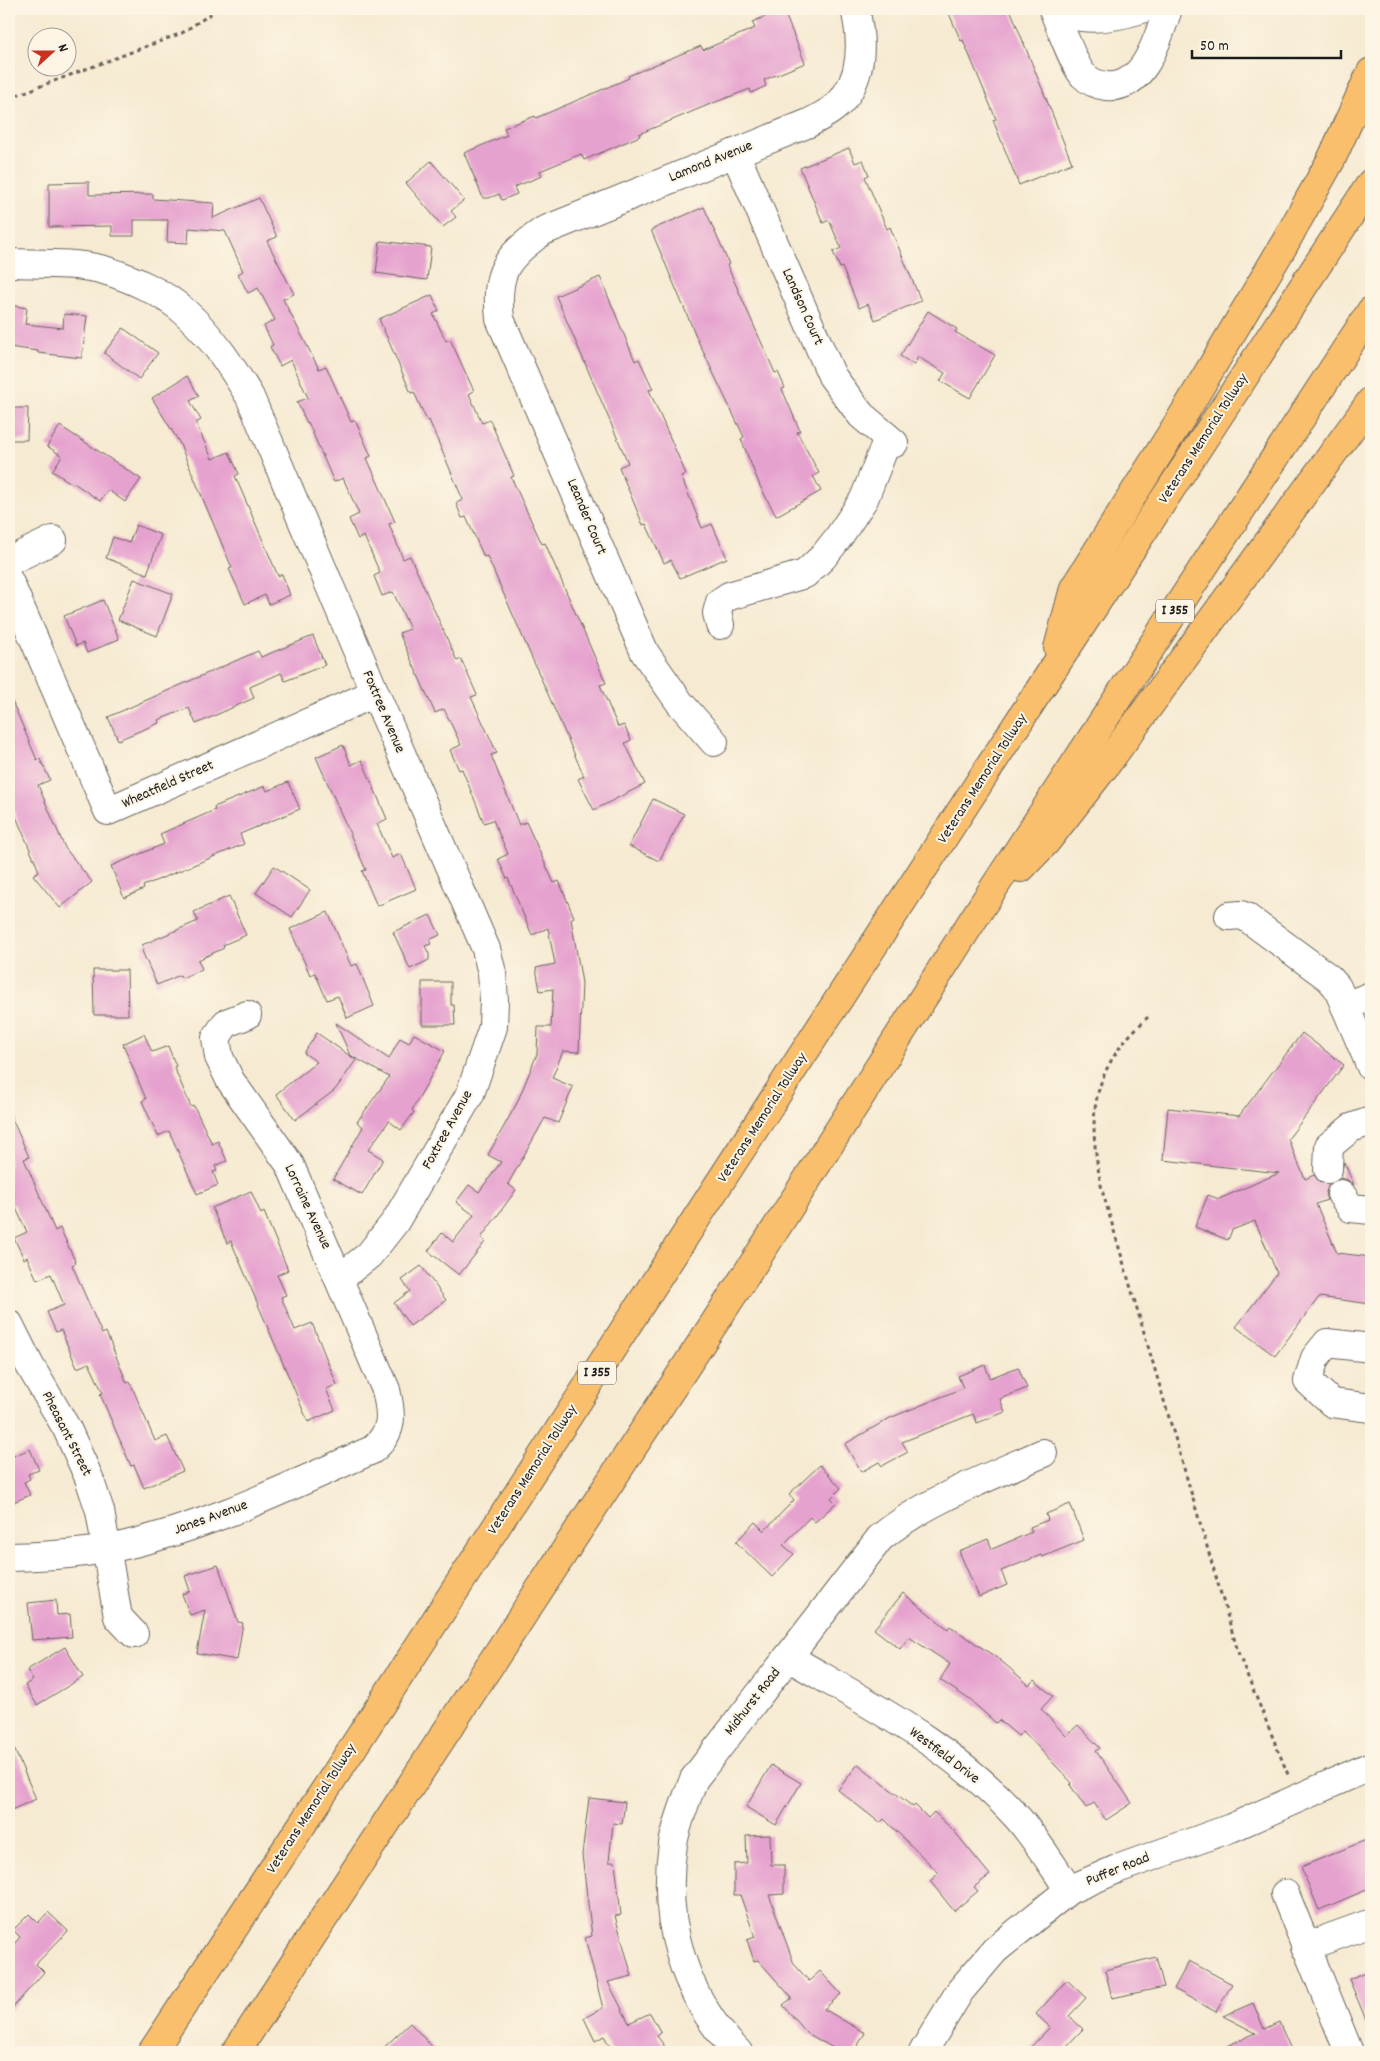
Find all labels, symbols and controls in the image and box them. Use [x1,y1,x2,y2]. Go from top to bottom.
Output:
north arrow [28,28,78,78]
scale bar [1192,28,1341,60]
text: 50 m [1200,36,1229,58]
text: N [52,41,73,55]
street label: Lamond Avenue [666,135,757,189]
street label: Landson Court [775,265,829,349]
street label: Veterans Memorial Tollway [1154,369,1255,508]
street label: Leander Court [560,475,612,559]
road number: I 355 [1156,600,1194,622]
street label: Foxtree Avenue [356,667,410,757]
street label: Veterans Memorial Tollway [933,709,1034,848]
street label: Wheatfield Street [118,755,218,815]
street label: Veterans Memorial Tollway [713,1048,814,1187]
street label: Foxtree Avenue [417,1086,479,1174]
street label: Lorraine Avenue [278,1161,337,1254]
road number: I 355 [578,1362,616,1385]
street label: Pheasant Street [35,1388,97,1481]
street label: Veterans Memorial Tollway [483,1400,584,1539]
street label: Janes Avenue [171,1494,251,1541]
street label: Midhurst Road [719,1663,787,1741]
street label: Westfield Drive [904,1722,984,1790]
street label: Veterans Memorial Tollway [262,1739,363,1878]
street label: Puffer Road [1083,1847,1153,1893]

